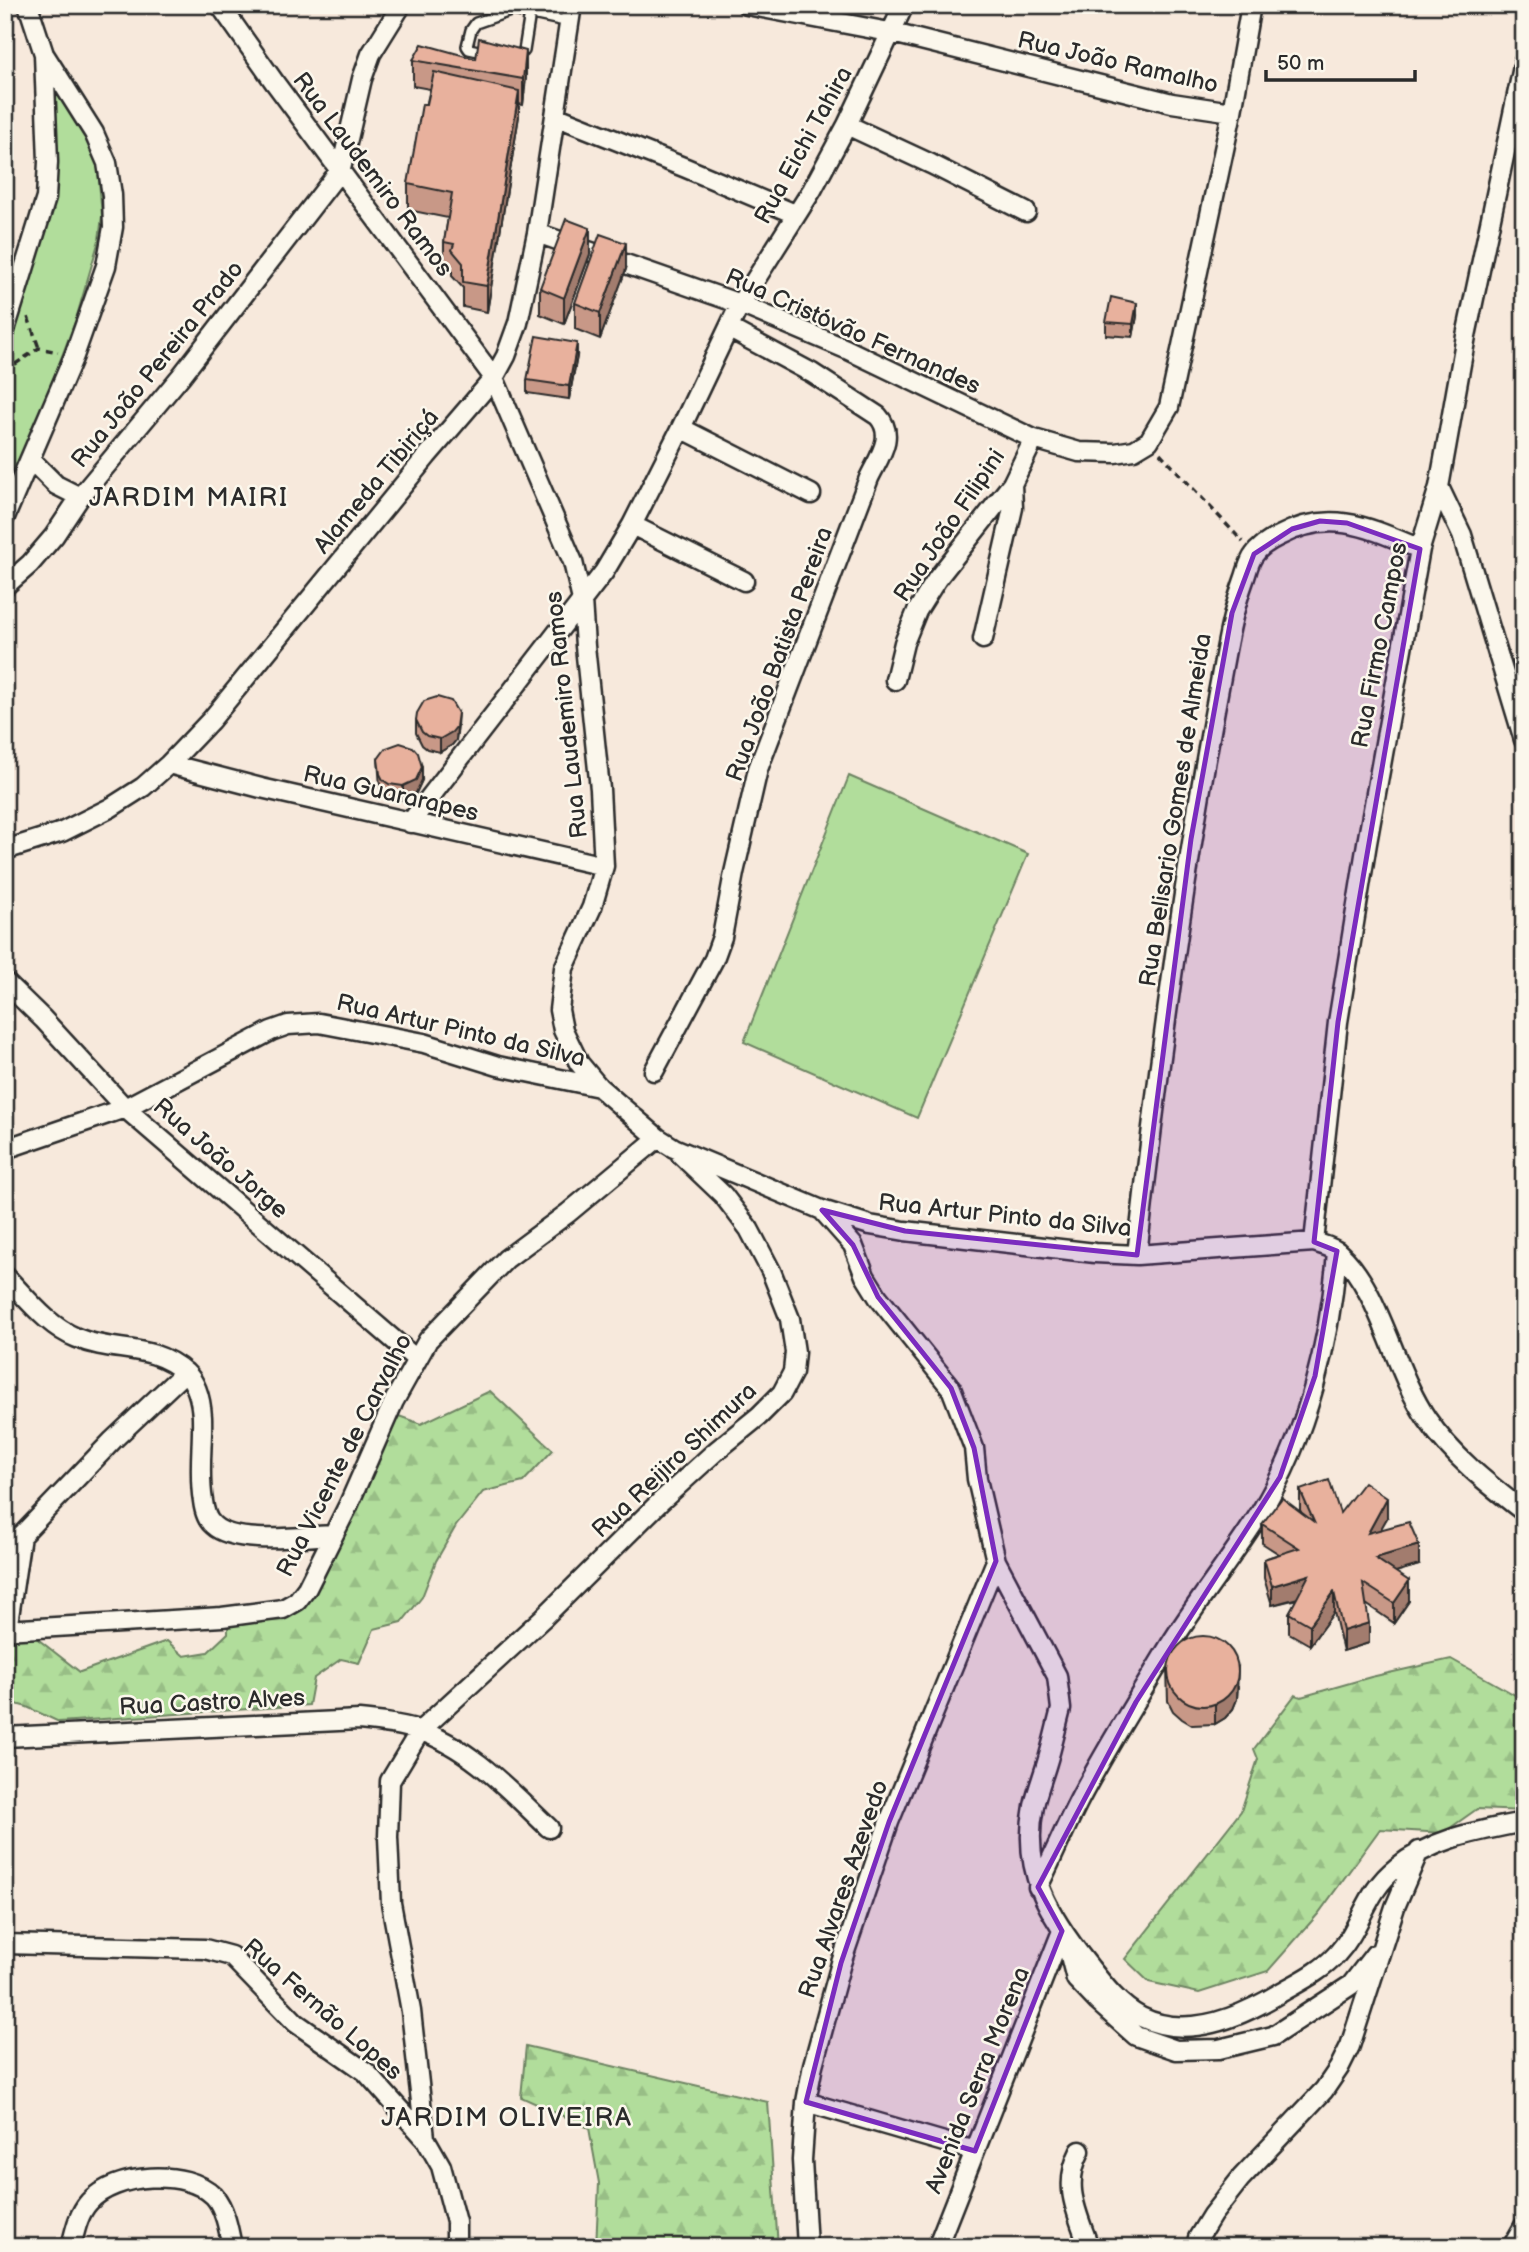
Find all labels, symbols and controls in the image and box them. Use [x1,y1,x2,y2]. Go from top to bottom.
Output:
street label: Rua João Ramalho [1015,25,1221,100]
scale bar [1266,38,1415,82]
text: 50 m [1277,51,1324,76]
street label: Rua Eichi Tahira [748,61,859,229]
street label: Rua Laudemiro Ramos [286,66,459,282]
street label: Rua João Pereira Prado [65,255,250,474]
street label: Rua Cristóvão Fernandes [721,262,985,401]
street label: Alameda Tibiriçá [308,403,445,559]
street label: Rua João Filipini [888,443,1011,607]
district label: JARDIM MAIRI [89,483,289,514]
street label: Rua João Batista Pereira [720,523,839,785]
street label: Rua Firmo Campos [1345,540,1414,750]
street label: Rua Laudemiro Ramos [539,590,594,840]
street label: Rua Belisario Gomes de Almeida [1133,631,1218,989]
street label: Rua Guararapes [300,759,481,828]
street label: Rua Artur Pinto da Silva [334,988,588,1073]
street label: Rua João Jorge [147,1092,294,1225]
street label: Rua Artur Pinto da Silva [877,1188,1133,1243]
street label: Rua Vicente de Carvalho [270,1329,418,1582]
street label: Rua Reijiro Shimura [586,1377,763,1544]
street label: Rua Castro Alves [118,1683,306,1722]
street label: Rua Alvares Azevedo [793,1776,894,2002]
street label: Rua Fernão Lopes [237,1932,408,2086]
street label: Avenida Serra Morena [919,1963,1036,2198]
district label: JARDIM OLIVEIRA [381,2103,633,2134]

